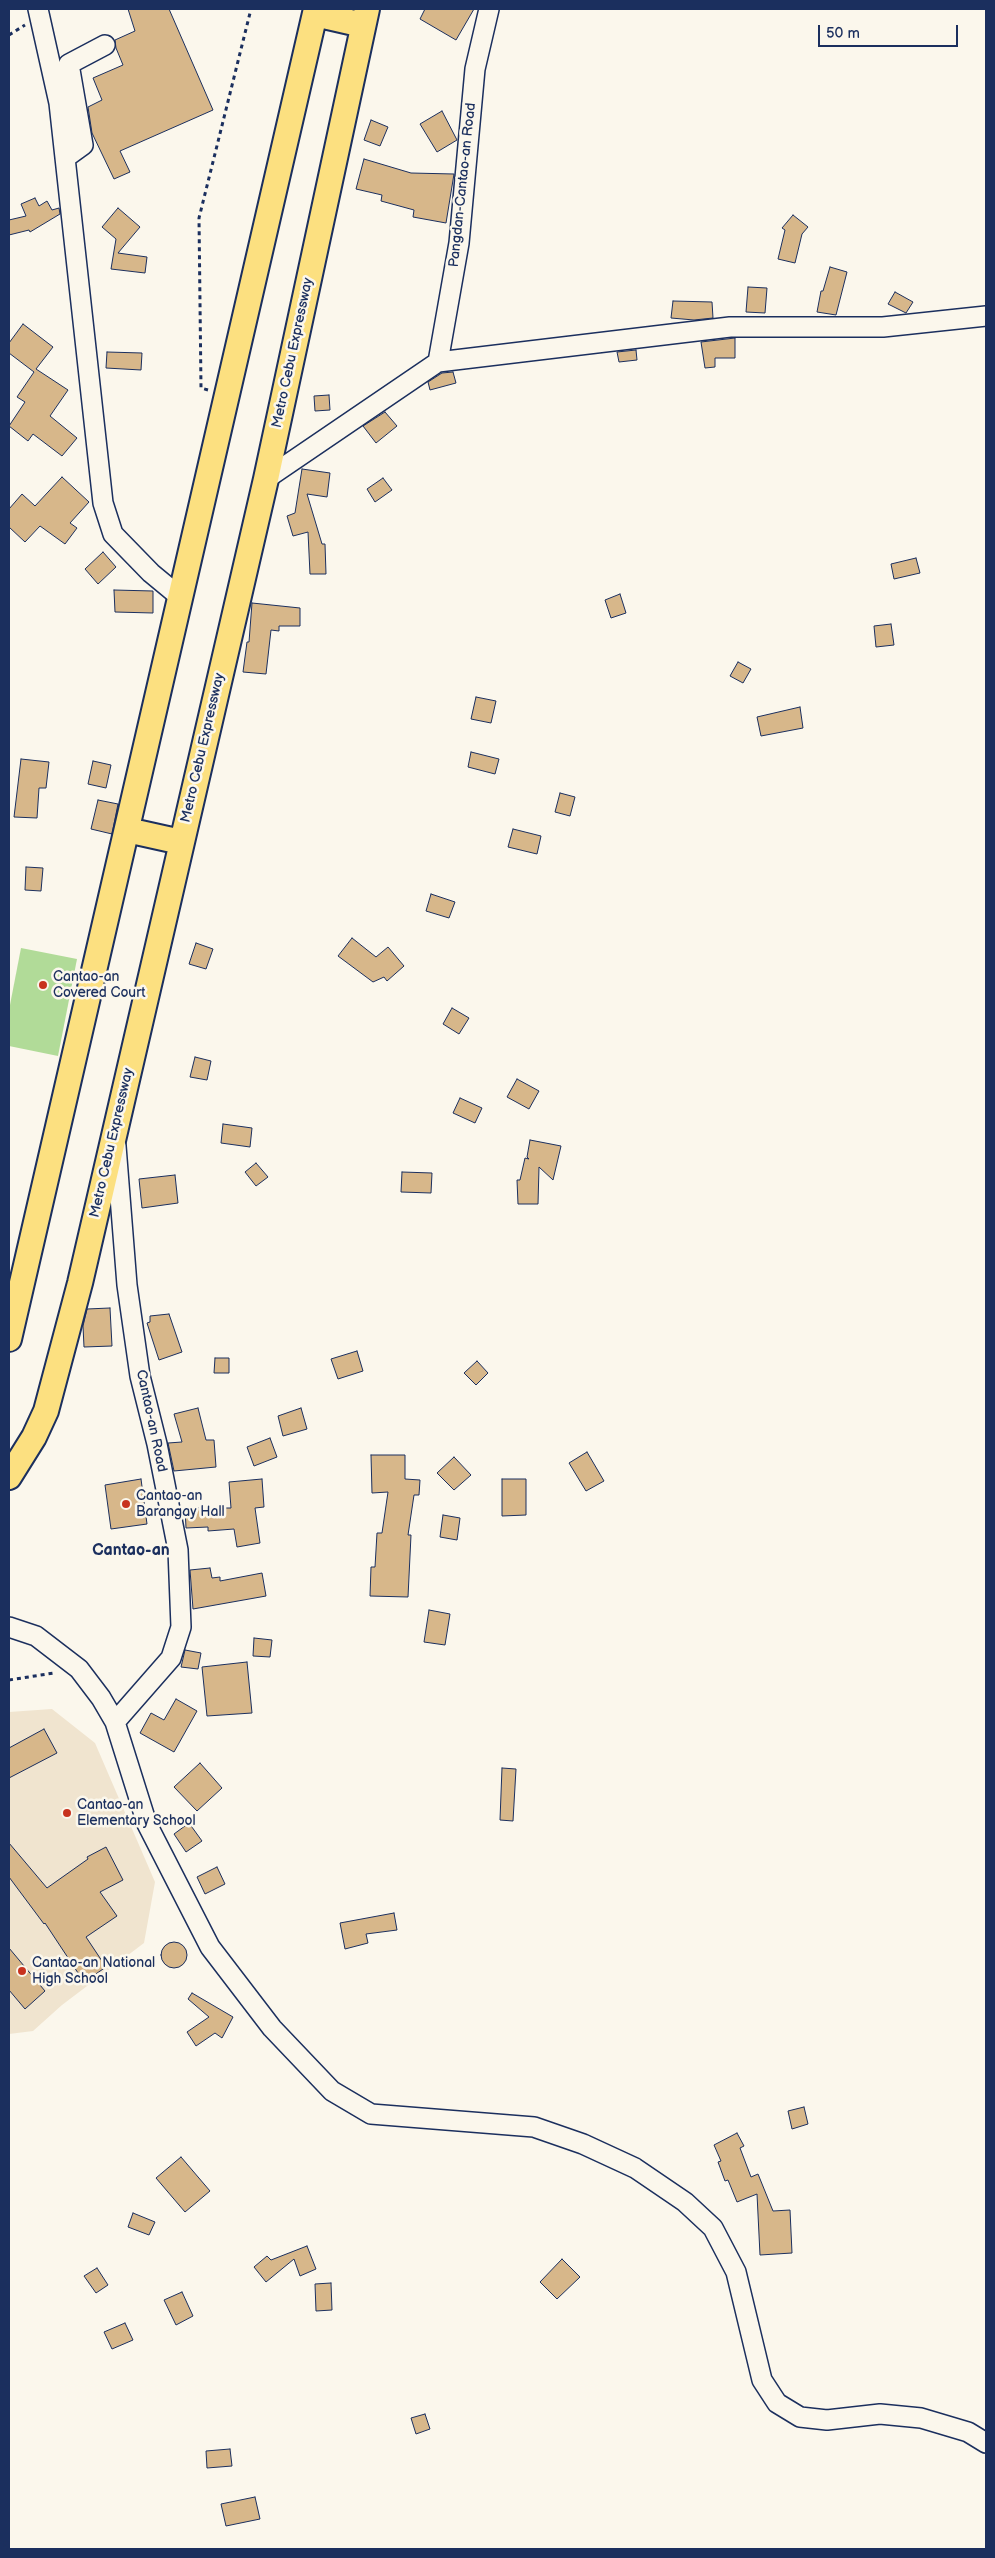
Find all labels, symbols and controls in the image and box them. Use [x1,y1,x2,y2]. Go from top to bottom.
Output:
scale bar [820,15,960,47]
text: 50 m [826,24,860,43]
street label: Pangdan-Cantao-an Road [446,102,480,268]
street label: Metro Cebu Expressway [269,276,317,430]
street label: Metro Cebu Expressway [178,672,228,824]
place label: Cantao-an Covered Court [53,969,146,1002]
marker: Cantao-an Covered Court [37,979,49,991]
street label: Metro Cebu Expressway [87,1067,137,1219]
street label: Cantao-an Road [132,1368,170,1474]
place label: Cantao-an Barangay Hall [136,1488,225,1520]
marker: Cantao-an Barangay Hall [120,1498,132,1510]
district label: Cantao-an [92,1541,170,1561]
place label: Cantao-an Elementary School [77,1797,196,1830]
marker: Cantao-an Elementary School [61,1807,73,1819]
place label: Cantao-an National High School [32,1955,155,1988]
marker: Cantao-an National High School [16,1965,28,1977]

